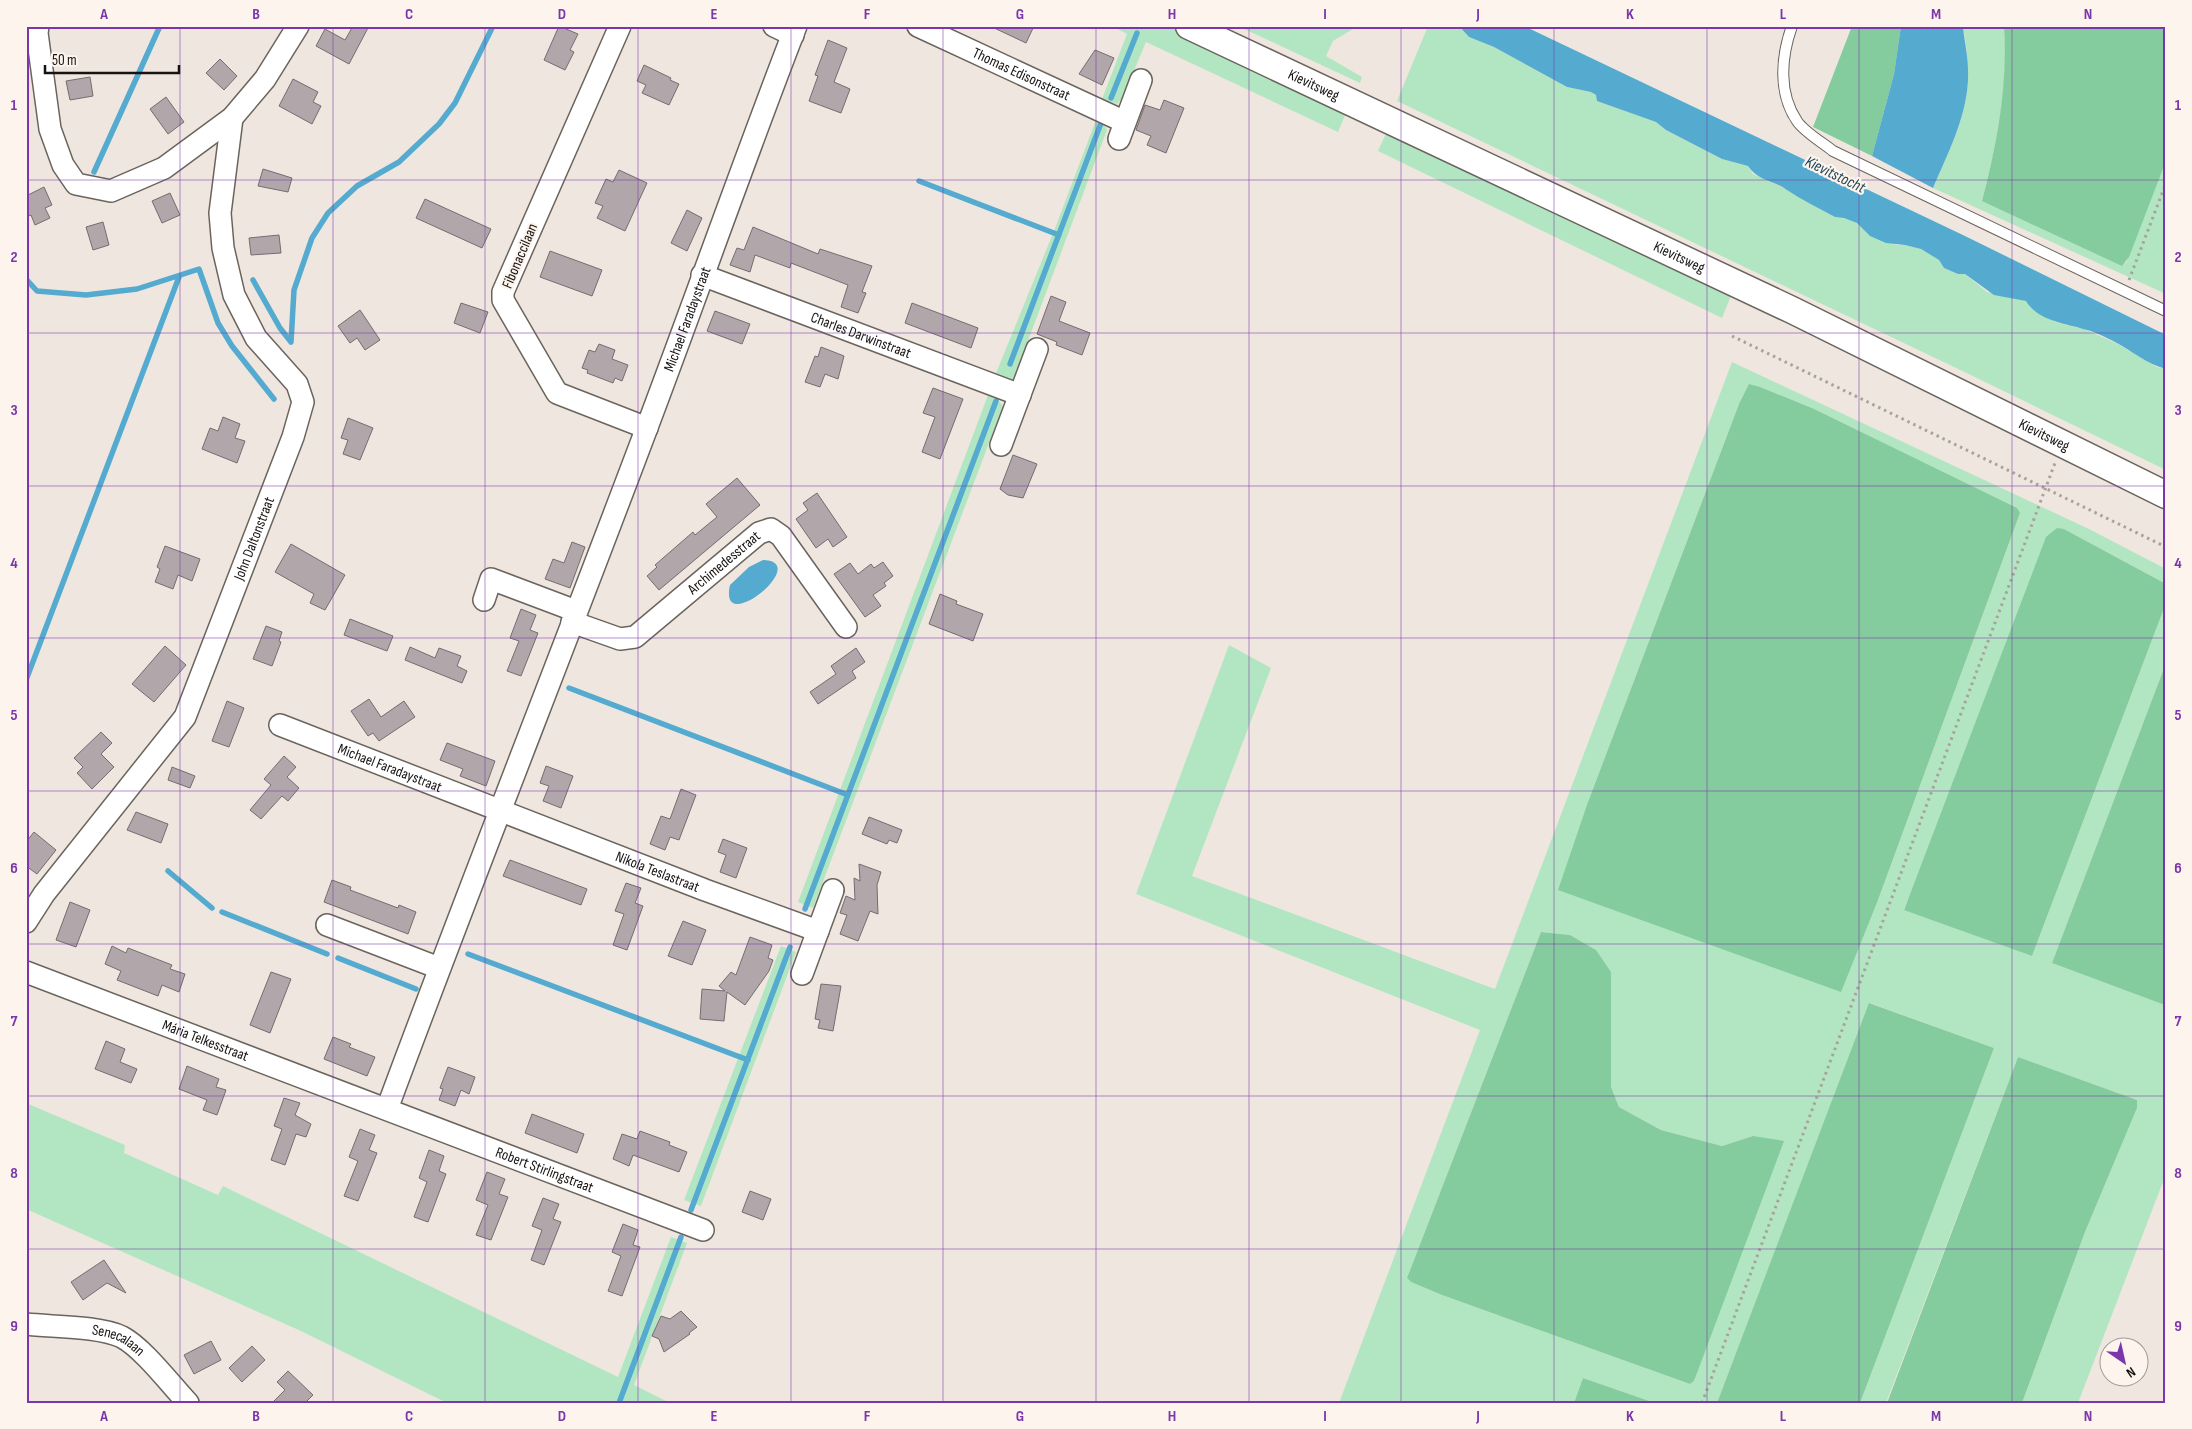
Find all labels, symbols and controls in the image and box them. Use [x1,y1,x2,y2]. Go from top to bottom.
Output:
text: A [99,5,108,24]
text: B [252,5,260,24]
text: C [405,5,413,24]
text: D [558,5,566,24]
text: E [711,5,718,24]
text: F [864,5,871,24]
text: G [1016,5,1024,24]
text: H [1168,5,1176,24]
text: I [1323,5,1327,24]
text: J [1475,5,1480,24]
text: K [1626,5,1634,24]
text: L [1780,5,1787,24]
text: M [1931,5,1941,24]
text: N [2084,5,2092,24]
scale bar [45,42,179,74]
street label: Thomas Edisonstraat [970,43,1074,105]
text: 50 m [52,51,77,70]
street label: Kievitsweg [1285,65,1343,105]
text: 1 [11,96,18,115]
text: 1 [2175,96,2182,115]
water label: Kievitstocht [1802,152,1869,198]
street label: Fibonaccilaan [498,221,542,291]
street label: Kievitsweg [1651,237,1708,277]
text: 2 [10,248,18,267]
text: 2 [2174,248,2182,267]
street label: Michael Faradaystraat [659,264,715,374]
street label: Charles Darwinstraat [808,307,914,363]
text: 3 [10,401,18,420]
text: 3 [2174,401,2182,420]
street label: Kievitsweg [2016,414,2073,455]
street label: John Daltonstraat [229,494,279,584]
street label: Archimedesstraat [683,526,765,599]
text: 4 [10,554,18,573]
text: 4 [2174,554,2182,573]
text: 5 [10,706,18,725]
text: 5 [2174,706,2182,725]
street label: Michael Faradaystraat [335,739,445,797]
street label: Nikola Teslastraat [613,847,703,897]
text: 6 [10,859,18,878]
text: 6 [2174,859,2182,878]
text: 7 [11,1012,18,1031]
text: 7 [2175,1012,2182,1031]
street label: Mária Telkesstraat [160,1015,252,1066]
street label: Robert Stirlingstraat [493,1142,597,1197]
text: 8 [10,1164,18,1183]
text: 8 [2174,1164,2182,1183]
text: 9 [10,1317,18,1336]
text: 9 [2174,1317,2182,1336]
street label: Senecalaan [91,1320,149,1360]
north arrow [2100,1336,2150,1386]
text: N [2123,1363,2139,1382]
text: A [99,1407,108,1426]
text: B [252,1407,260,1426]
text: C [405,1407,413,1426]
text: D [558,1407,566,1426]
text: E [711,1407,718,1426]
text: F [864,1407,871,1426]
text: G [1016,1407,1024,1426]
text: H [1168,1407,1176,1426]
text: I [1323,1407,1327,1426]
text: J [1475,1407,1480,1426]
text: K [1626,1407,1634,1426]
text: L [1780,1407,1787,1426]
text: M [1931,1407,1941,1426]
text: N [2084,1407,2092,1426]

